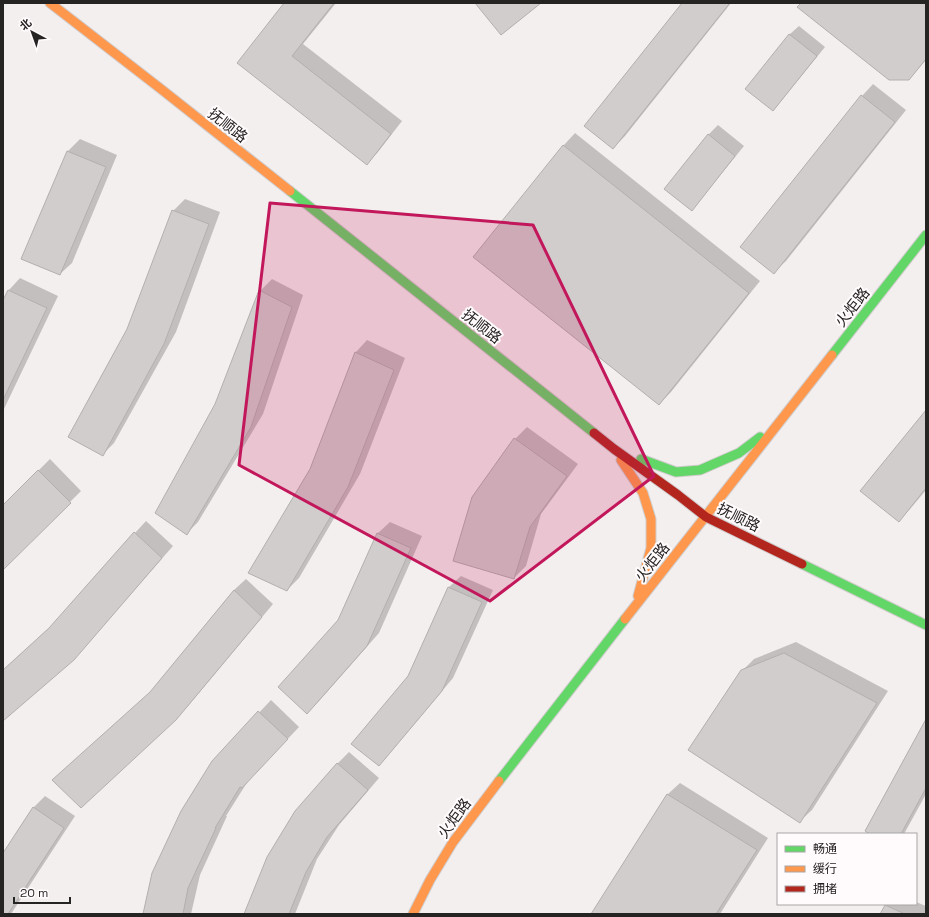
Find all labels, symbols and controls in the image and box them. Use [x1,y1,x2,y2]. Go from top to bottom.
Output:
north arrow [12,12,52,52]
text: 北 [17,16,34,33]
street label: 抚顺路 [204,104,252,146]
street label: 火炬路 [831,283,873,331]
street label: 抚顺路 [458,305,506,347]
street label: 抚顺路 [715,499,763,535]
street label: 火炬路 [631,538,673,586]
street label: 火炬路 [433,794,475,842]
legend [777,833,917,905]
text: 畅通 [813,841,837,857]
text: 缓行 [813,861,837,877]
scale bar [14,879,70,905]
text: 拥堵 [813,881,837,897]
text: 20 m [20,885,48,901]

